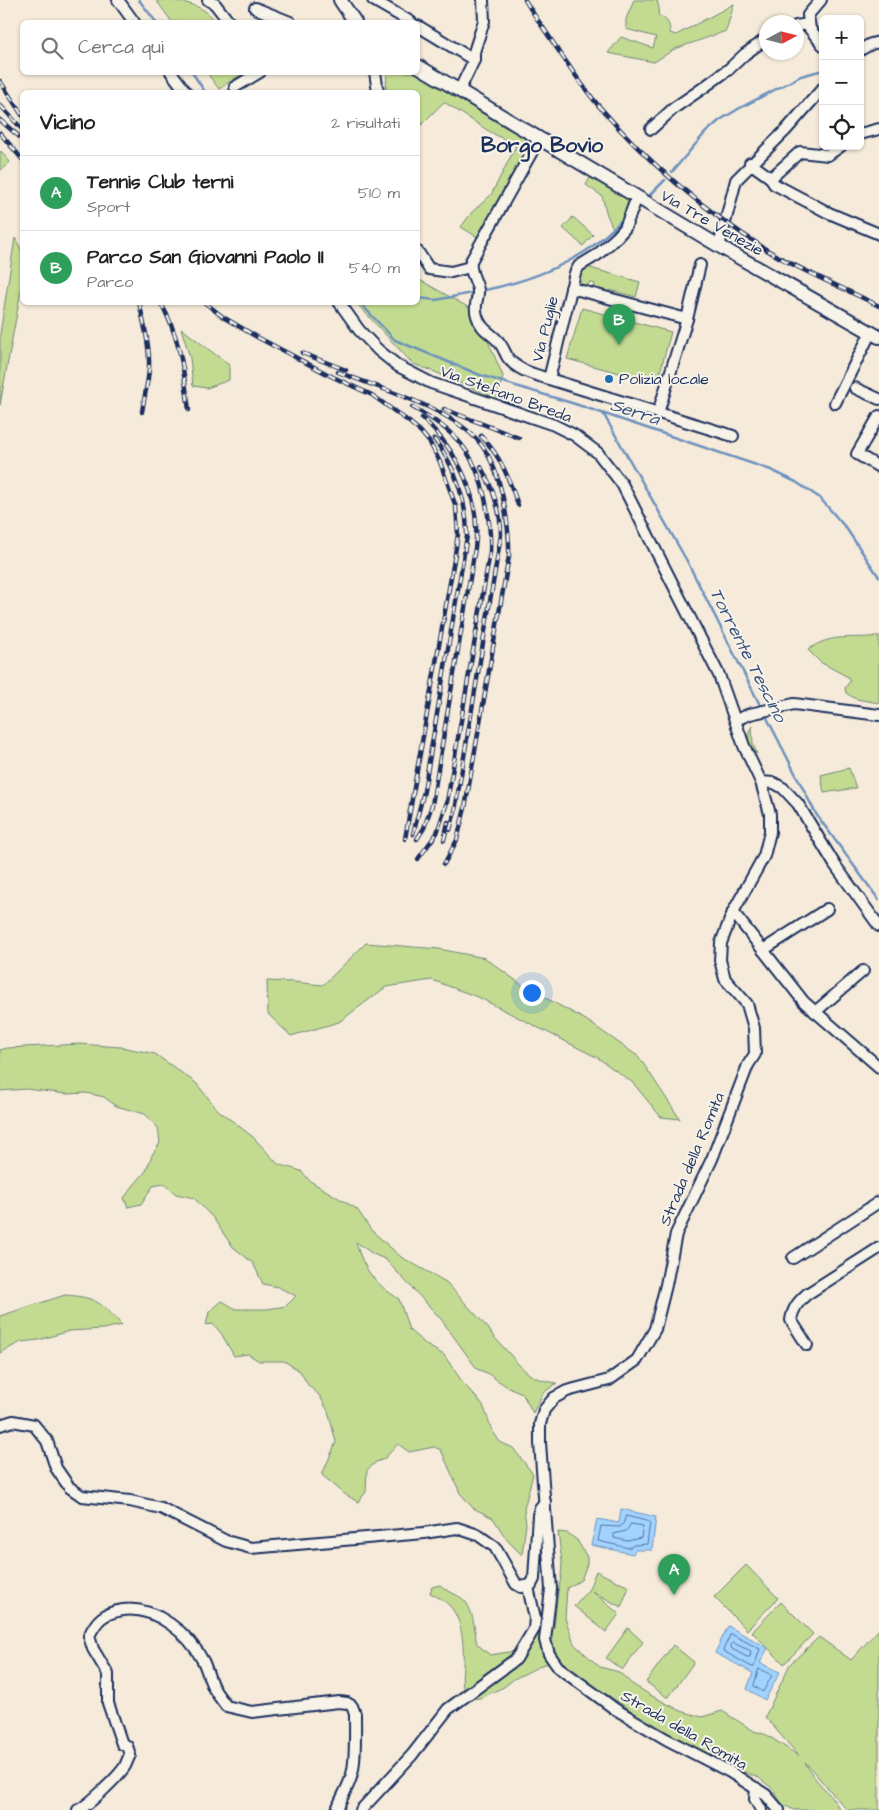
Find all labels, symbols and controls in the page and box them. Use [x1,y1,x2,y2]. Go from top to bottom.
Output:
north arrow [759,15,804,60]
map controls [819,15,864,150]
button: + [819,15,864,60]
search box [20,20,420,75]
icon: search [38,34,66,62]
text: Cerca qui [78,34,164,61]
button: − [819,60,864,105]
button: locate [819,105,864,150]
text: Vicino [40,108,95,137]
text: 2 risultati [331,112,400,134]
district label: Borgo Bovio [481,131,603,162]
text: Tennis Club terni [87,169,233,196]
text: A [51,182,61,204]
text: 510 m [358,182,400,204]
street label: Via Tre Venezie [657,185,768,261]
text: Sport [87,196,130,218]
text: Parco San Giovanni Paolo II [87,244,324,271]
text: B [50,257,62,279]
text: 540 m [349,257,400,279]
text: Parco [87,271,133,293]
street label: Via Puglie [526,293,565,364]
pin: B [603,304,635,345]
street label: Via Stefano Breda [437,360,575,428]
place label: Polizia locale [619,368,709,390]
marker: Polizia locale [603,373,615,385]
water label: Serra [607,392,664,432]
water label: Torrente Tescino [703,584,793,728]
your location [519,980,545,1006]
street label: Strada della Romita [654,1089,730,1229]
pin: A [658,1554,690,1595]
street label: Strada della Romita [617,1685,751,1775]

